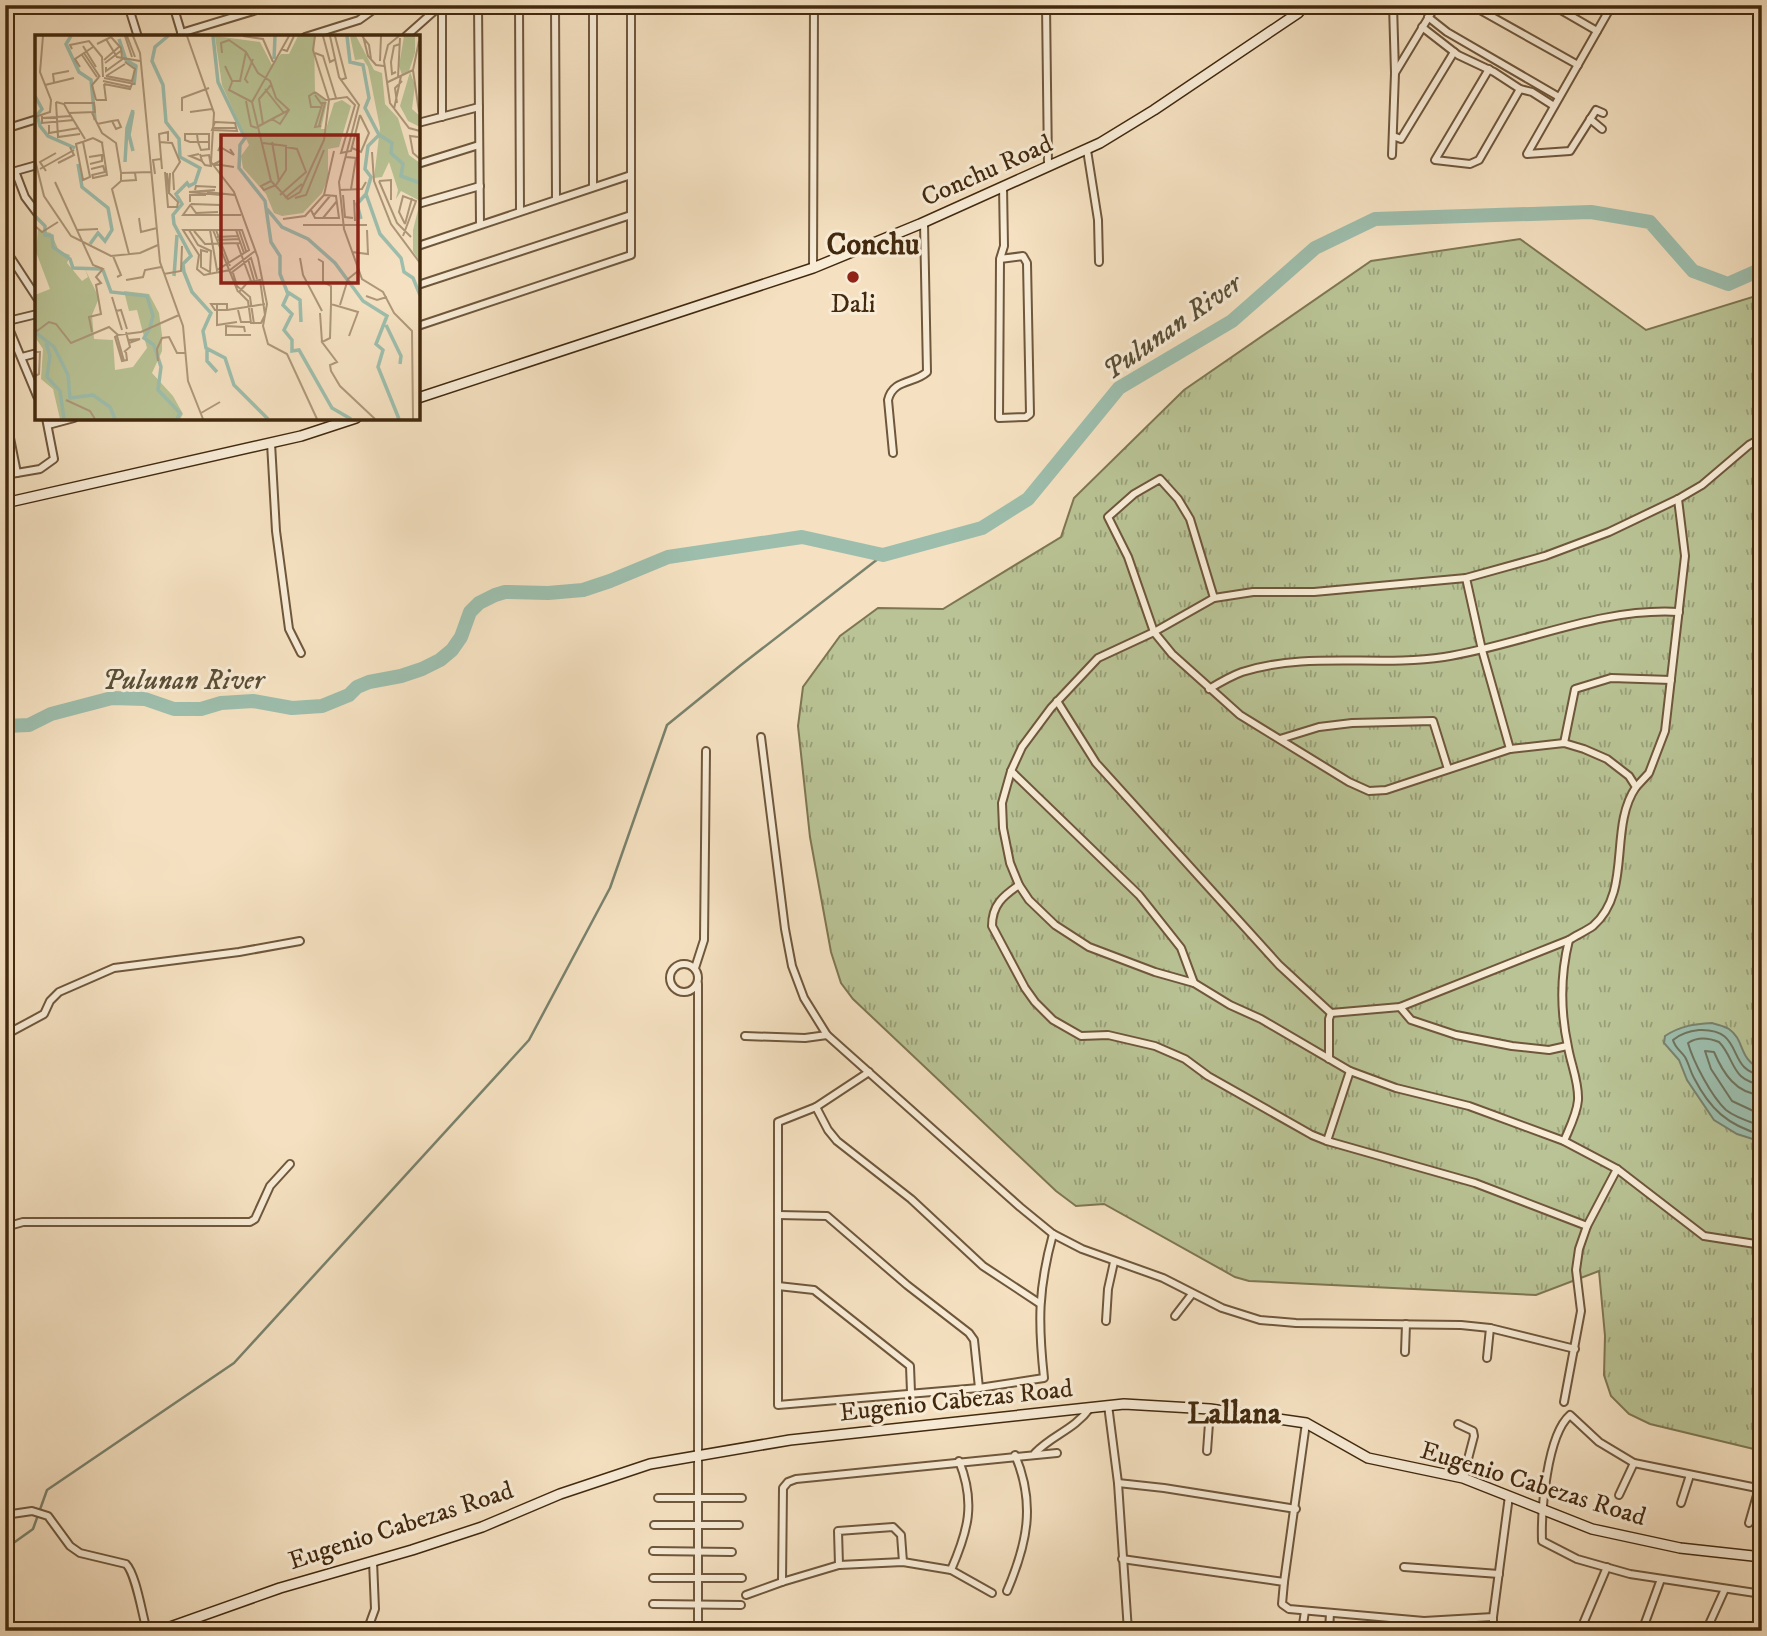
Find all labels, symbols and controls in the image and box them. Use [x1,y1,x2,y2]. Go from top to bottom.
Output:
inset map [35,35,420,420]
street label: Conchu Road [916,127,1058,215]
district label: Conchu [826,227,920,264]
water label: Pulunan River [1096,265,1250,388]
marker: Dali [845,269,861,285]
place label: Dali [831,288,875,321]
water label: Pulunan River [102,663,266,698]
street label: Eugenio Cabezas Road [838,1372,1074,1430]
district label: Lallana [1187,1396,1282,1433]
street label: Eugenio Cabezas Road [1416,1434,1650,1534]
street label: Eugenio Cabezas Road [284,1474,518,1578]

